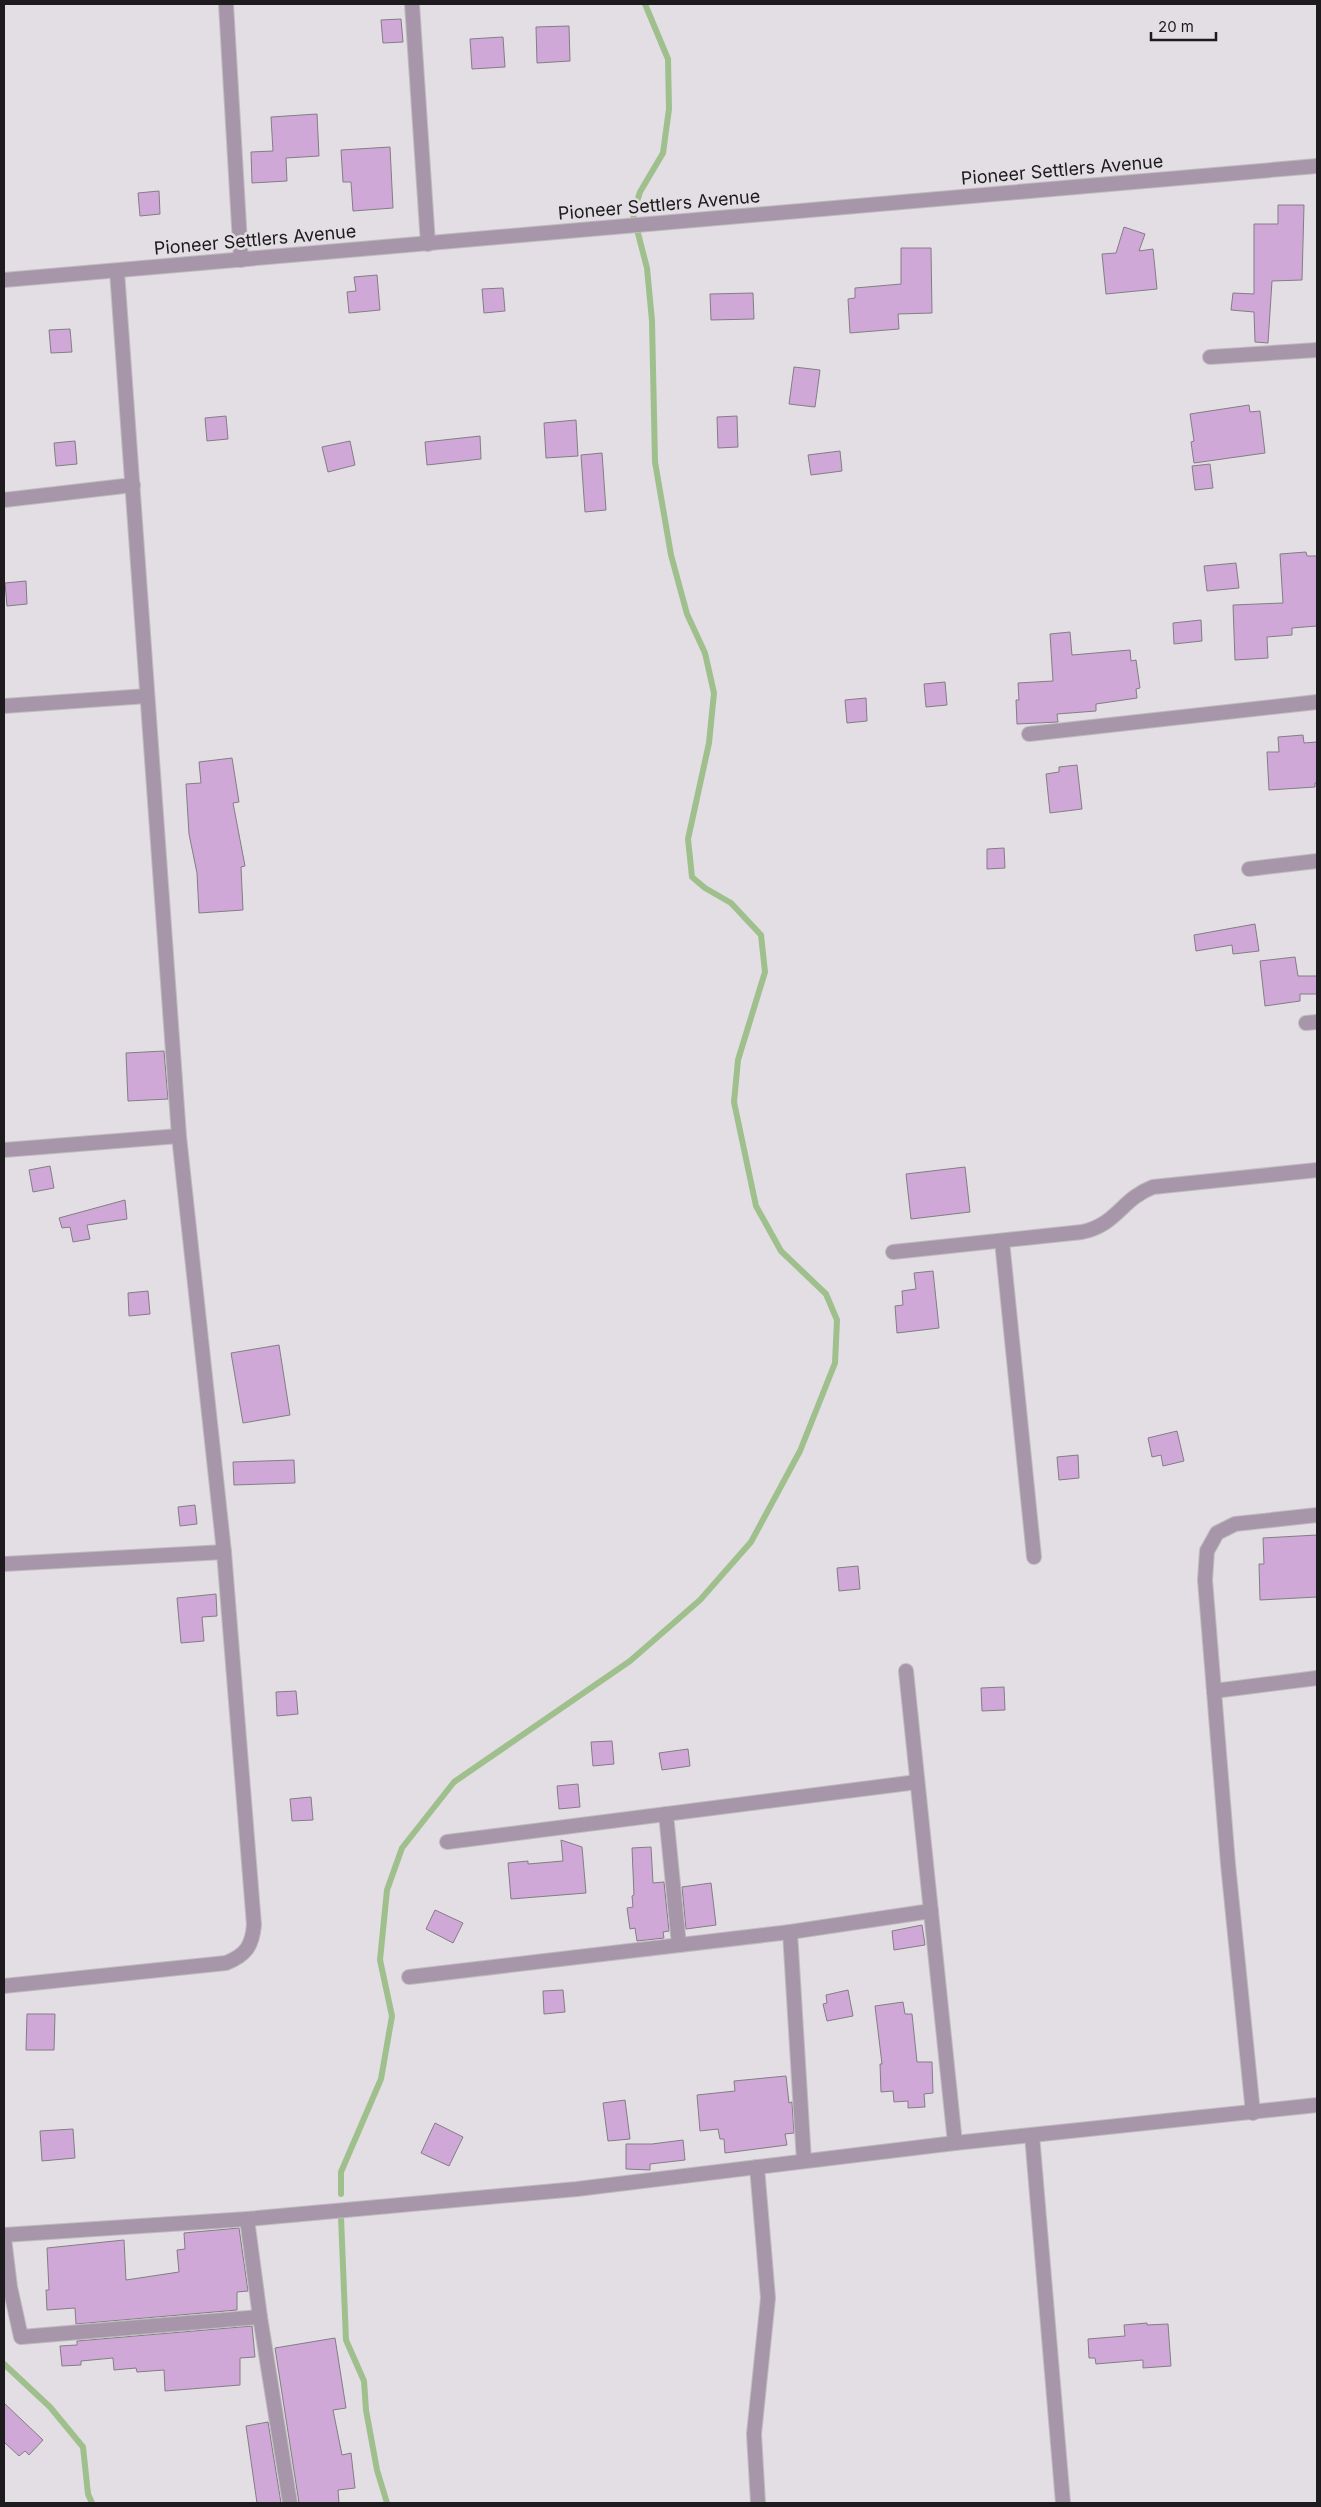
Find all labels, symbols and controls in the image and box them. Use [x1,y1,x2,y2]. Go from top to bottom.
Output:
scale bar [1151,10,1216,42]
text: 20 m [1158,17,1194,36]
street label: Pioneer Settlers Avenue [960,150,1164,189]
street label: Pioneer Settlers Avenue [557,185,761,224]
street label: Pioneer Settlers Avenue [153,220,357,259]

